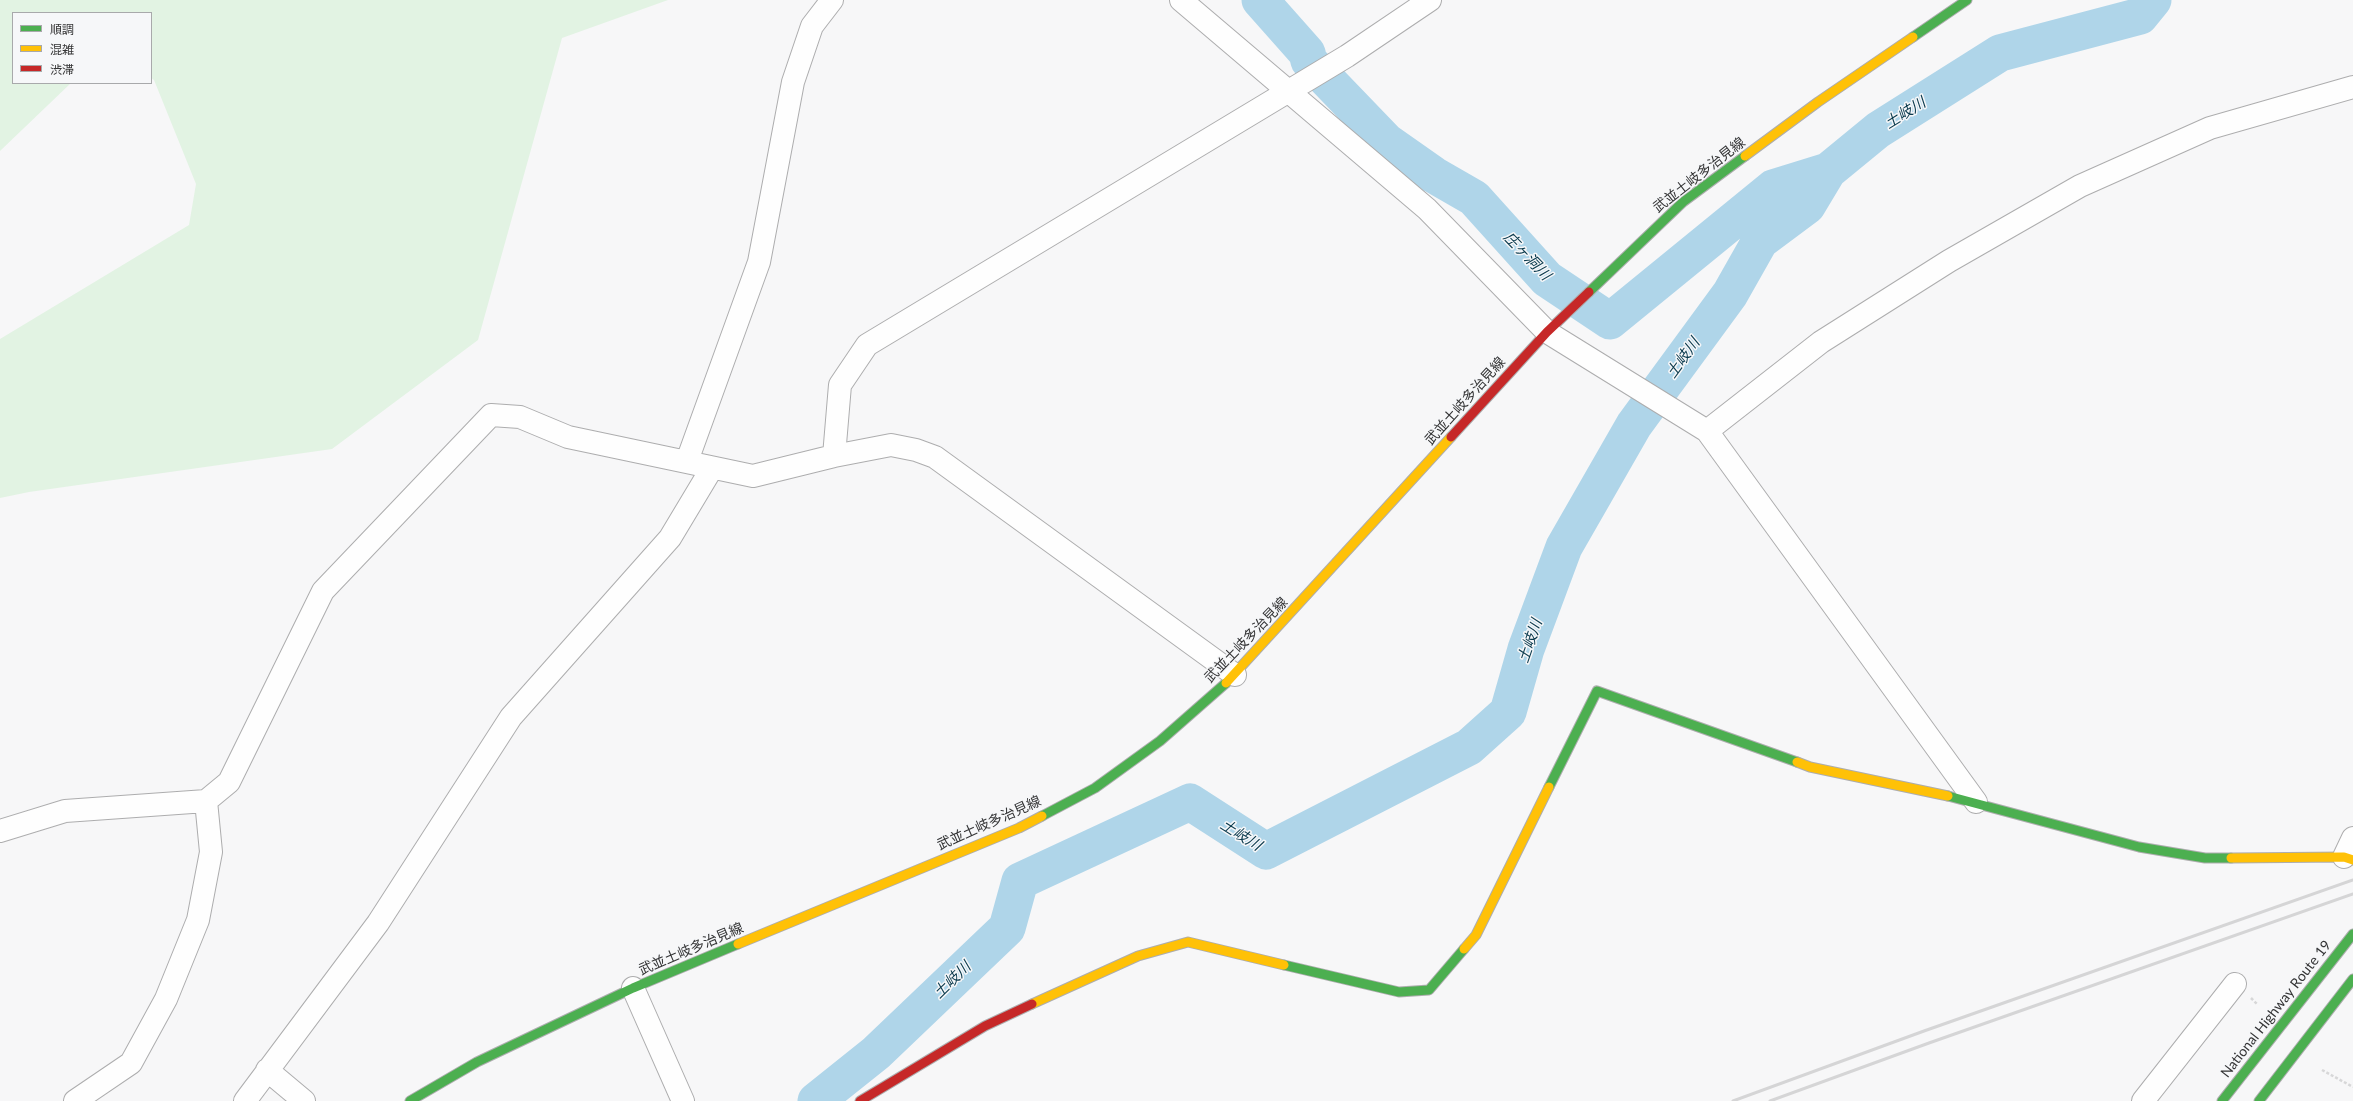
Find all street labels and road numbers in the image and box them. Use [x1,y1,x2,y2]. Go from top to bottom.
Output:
street label: 武並土岐多治見線 [1650,134,1748,216]
street label: 武並土岐多治見線 [1421,354,1509,448]
street label: 武並土岐多治見線 [1201,594,1291,686]
street label: 武並土岐多治見線 [934,793,1044,853]
street label: 武並土岐多治見線 [636,919,746,979]
street label: National Highway Route 19 [2217,937,2335,1081]

